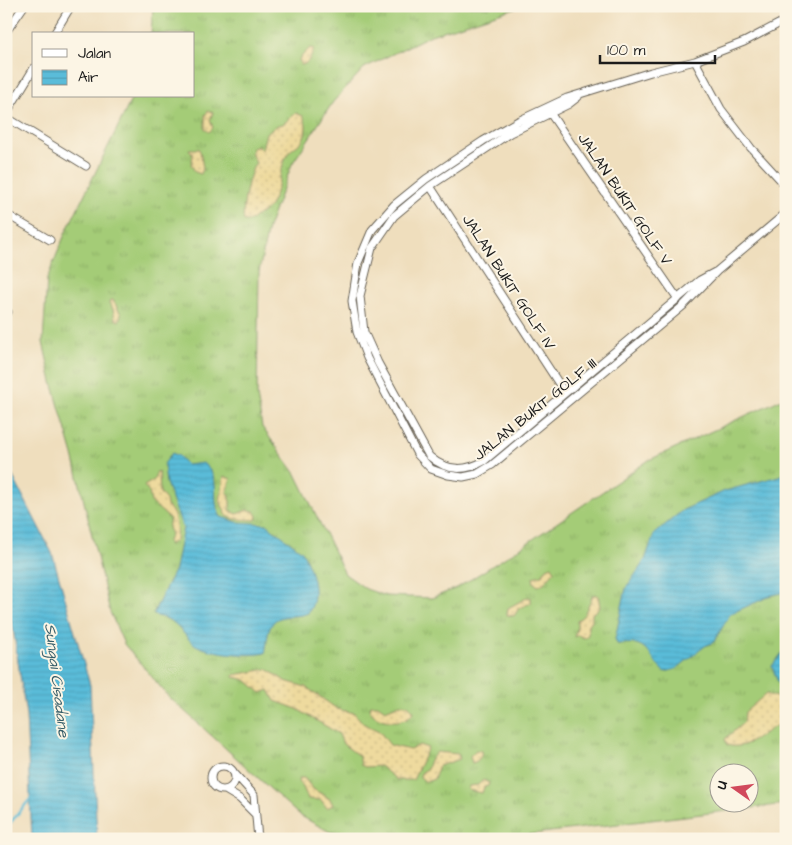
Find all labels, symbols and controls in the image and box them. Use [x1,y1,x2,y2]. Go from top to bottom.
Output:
legend [32,32,195,98]
scale bar [600,32,714,64]
text: 100 m [607,40,646,61]
text: Jalan [78,43,112,64]
text: Air [78,67,98,88]
street label: JALAN BUKIT GOLF V [572,129,677,270]
street label: JALAN BUKIT GOLF IV [457,210,561,355]
street label: JALAN BUKIT GOLF III [469,353,601,466]
water label: Sungai Cisadane [38,622,75,740]
north arrow [710,762,760,812]
text: U [712,779,733,791]

